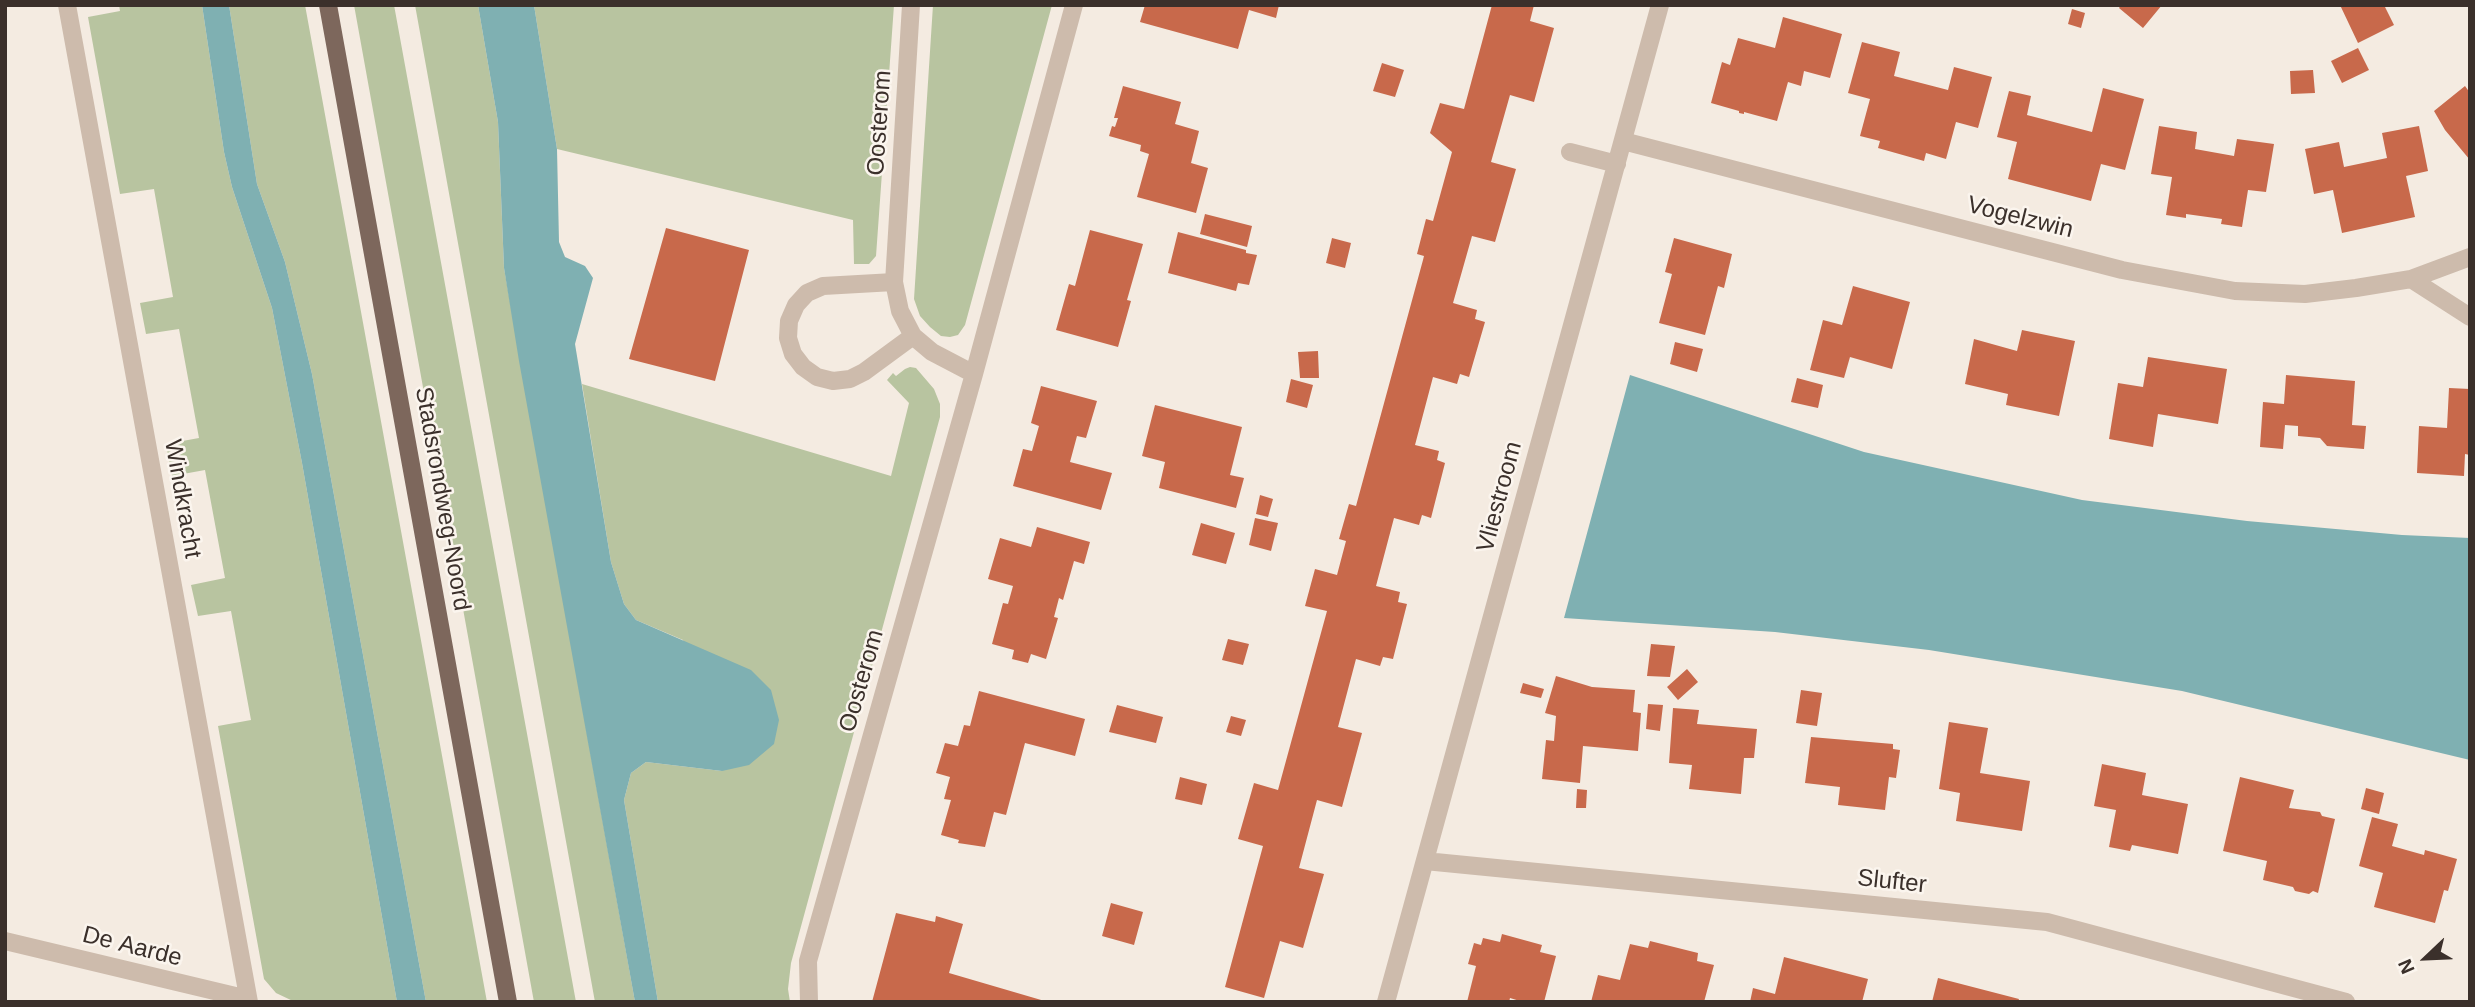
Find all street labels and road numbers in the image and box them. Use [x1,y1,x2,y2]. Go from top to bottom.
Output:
street label: Oosterom [862,69,898,177]
street label: Vogelzwin [1964,191,2076,245]
street label: Stadsrondweg-Noord [408,385,476,613]
street label: Windkracht [157,437,207,561]
street label: Vliestroom [1471,439,1529,555]
street label: Oosterom [834,626,890,736]
street label: Slufter [1856,864,1928,900]
street label: De Aarde [79,921,185,973]

